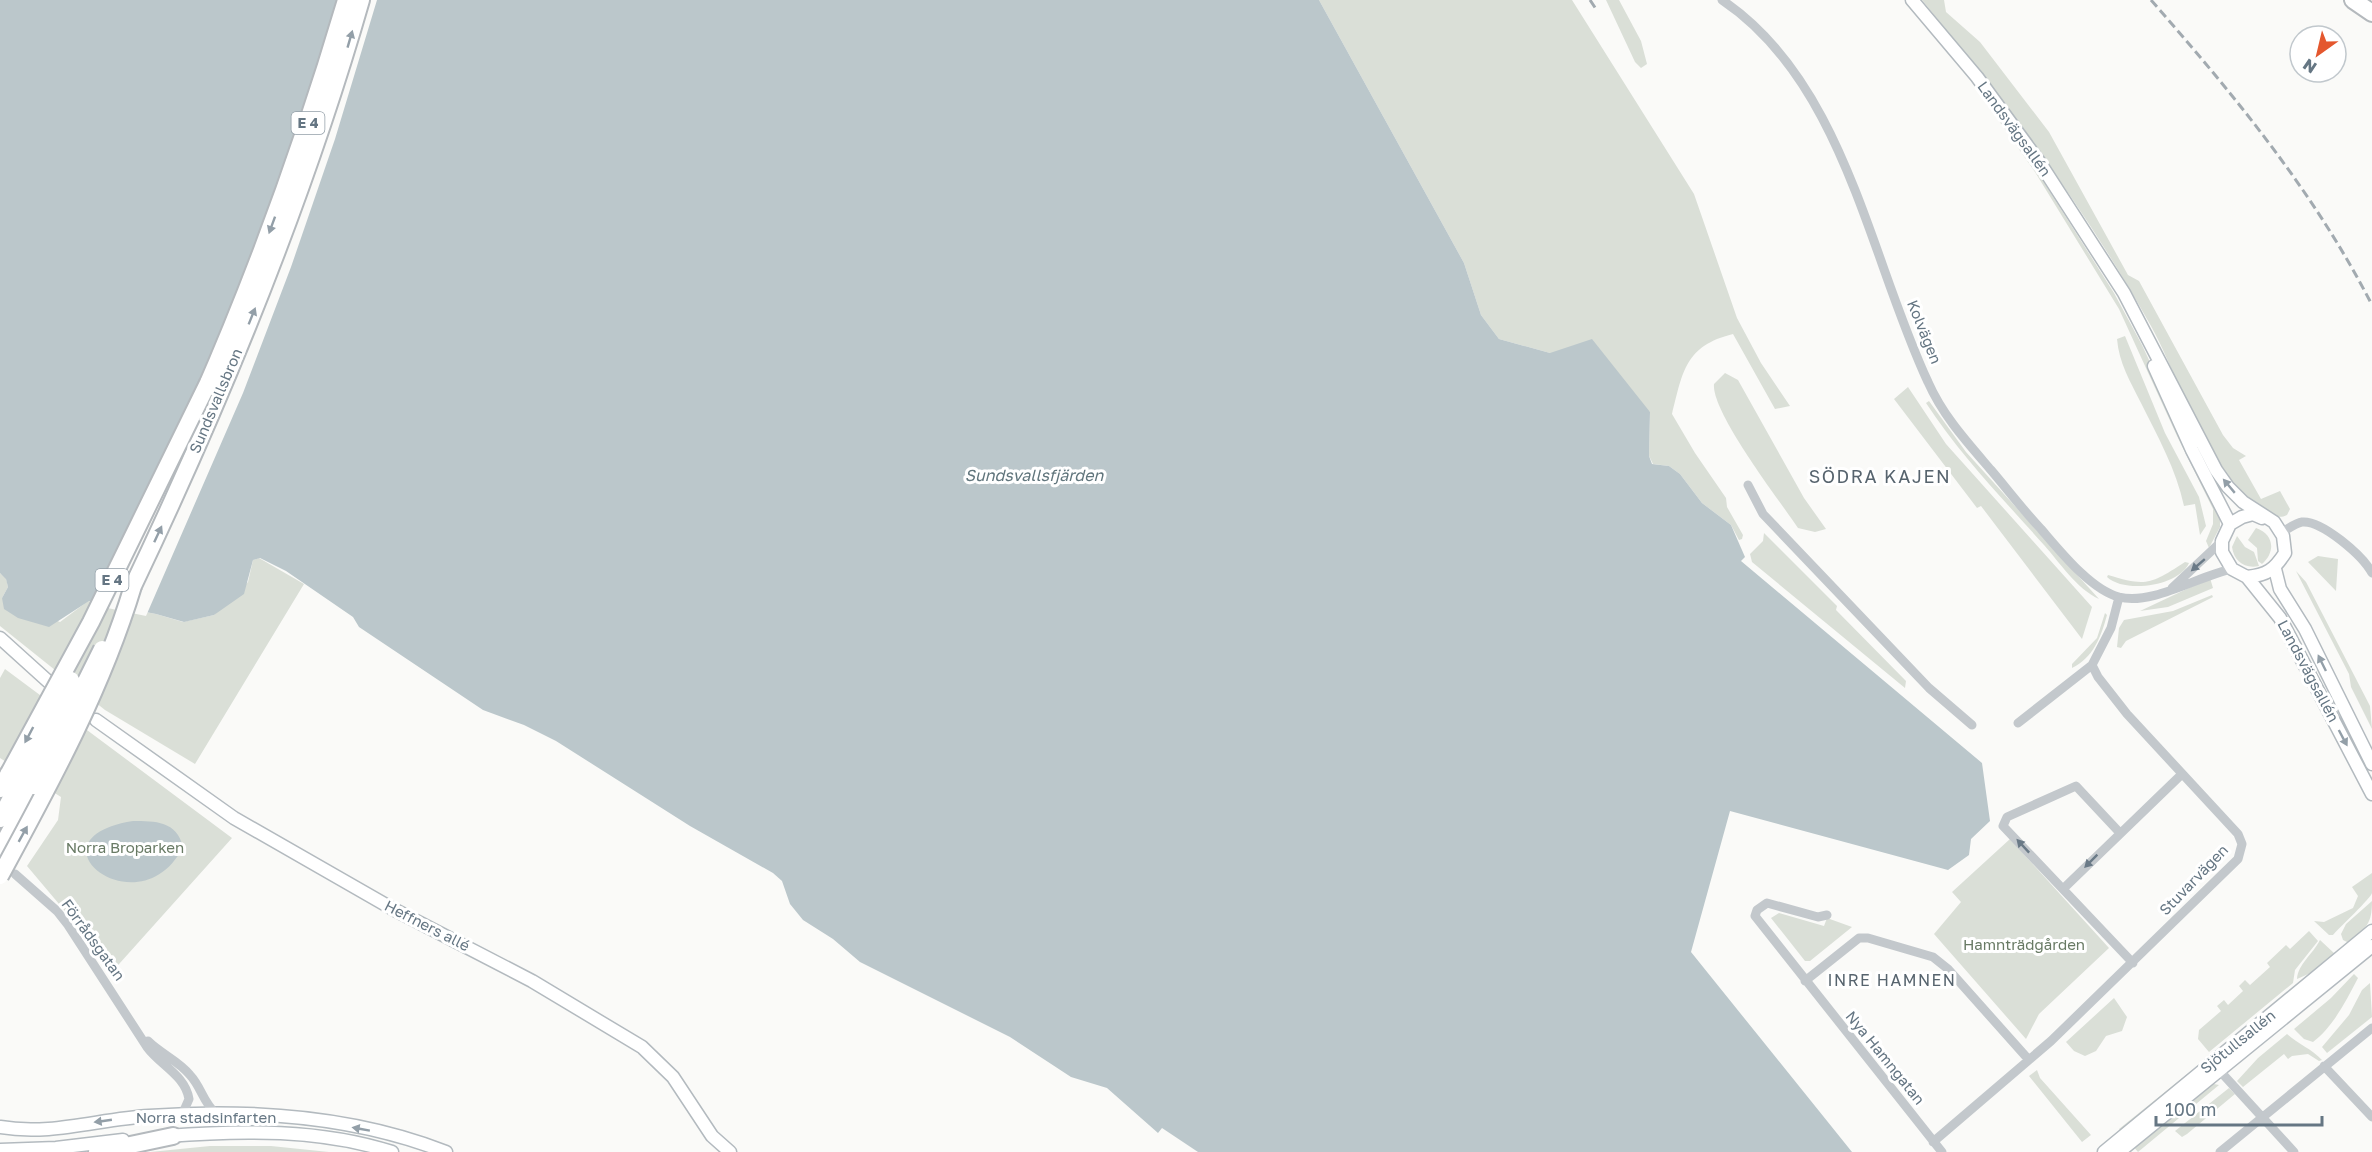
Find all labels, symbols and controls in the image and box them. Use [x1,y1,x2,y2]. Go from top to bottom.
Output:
north arrow [2288,24,2348,84]
one-way arrow [346,30,355,48]
text: N [2299,55,2320,78]
street label: Landsvägsallén [1974,77,2055,179]
road number: E 4 [292,112,324,134]
one-way arrow [266,216,276,234]
street label: Kolvägen [1904,297,1946,366]
one-way arrow [248,307,257,325]
street label: Sundsvallsbron [185,345,245,456]
water label: Sundsvallsfjärden [965,465,1104,485]
district label: SÖDRA KAJEN [1809,465,1951,487]
one-way arrow [2222,478,2235,494]
one-way arrow [153,525,162,542]
one-way arrow [2190,559,2206,572]
road number: E 4 [96,569,128,591]
street label: Landsvägsallén [2274,616,2343,725]
one-way arrow [2317,655,2326,672]
one-way arrow [24,727,34,744]
one-way arrow [2338,730,2348,747]
one-way arrow [18,825,28,842]
park label: Norra Broparken [66,838,184,856]
one-way arrow [2016,840,2030,854]
street label: Stuvarvägen [2155,840,2231,918]
one-way arrow [2085,853,2099,867]
street label: Förrådsgatan [58,895,129,984]
street label: Heffners allé [382,896,473,954]
park label: Hamnträdgården [1963,935,2085,953]
district label: INRE HAMNEN [1827,970,1957,990]
street label: Sjötullsallén [2196,1006,2278,1077]
street label: Nya Hamngatan [1843,1007,1929,1108]
scale bar [2156,1089,2322,1127]
text: 100 m [2165,1098,2216,1120]
street label: Norra stadsinfarten [136,1108,276,1126]
one-way arrow [93,1117,112,1126]
one-way arrow [352,1124,371,1133]

